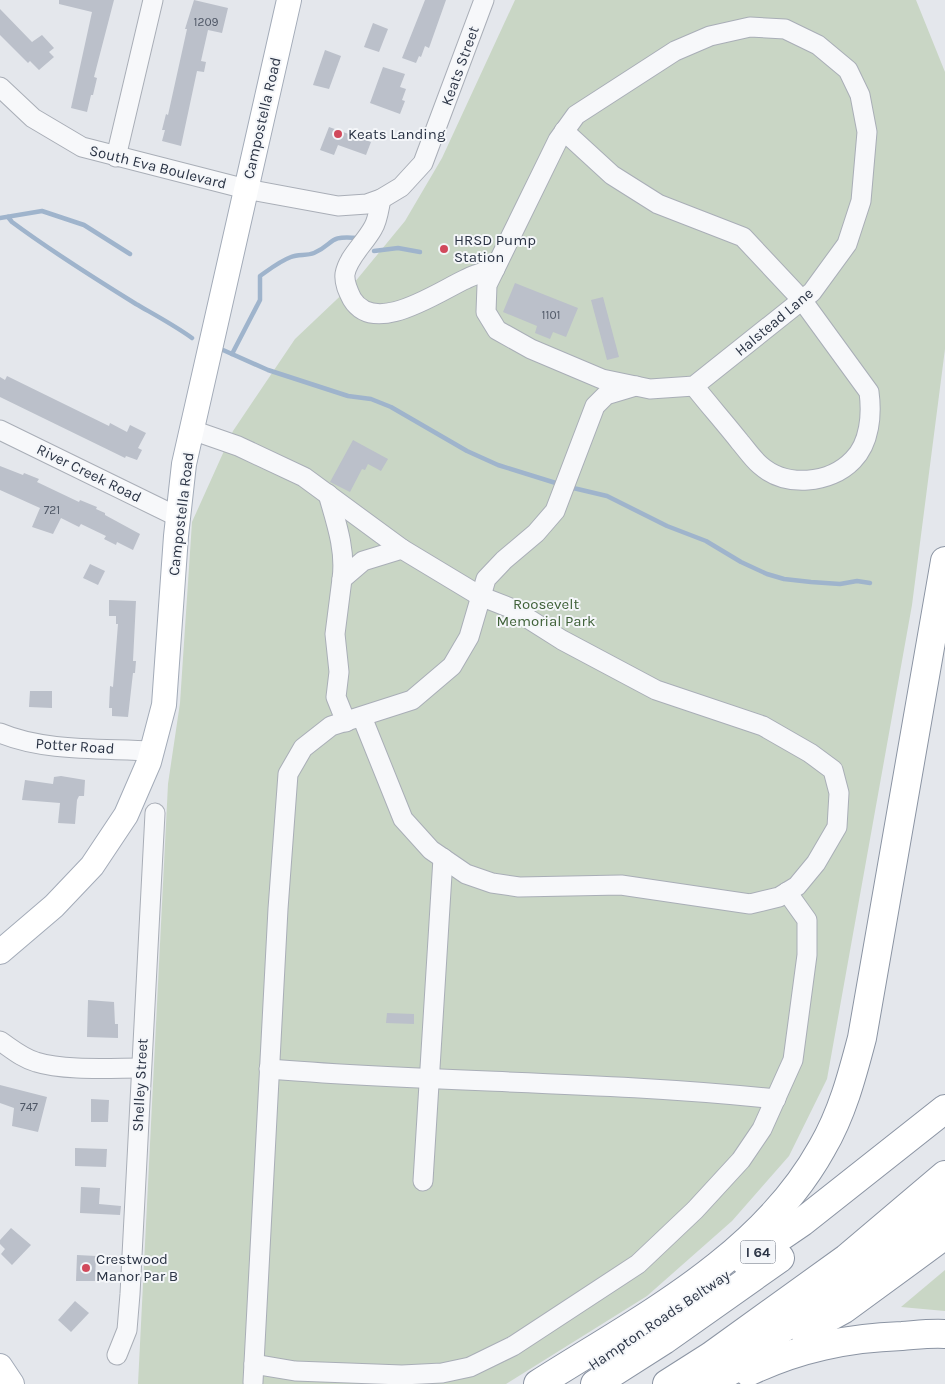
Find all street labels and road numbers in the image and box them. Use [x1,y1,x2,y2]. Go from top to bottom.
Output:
street label: Keats Street [437,23,483,108]
street label: Campostella Road [239,55,285,181]
street label: South Eva Boulevard [87,141,229,193]
street label: Halstead Lane [731,284,817,360]
street label: River Creek Road [34,440,144,506]
street label: Campostella Road [164,451,198,577]
street label: Potter Road [35,734,115,758]
street label: Shelley Street [129,1037,151,1132]
road number: I 64 [740,1240,776,1264]
street label: Hampton Roads Beltway [585,1266,733,1374]

